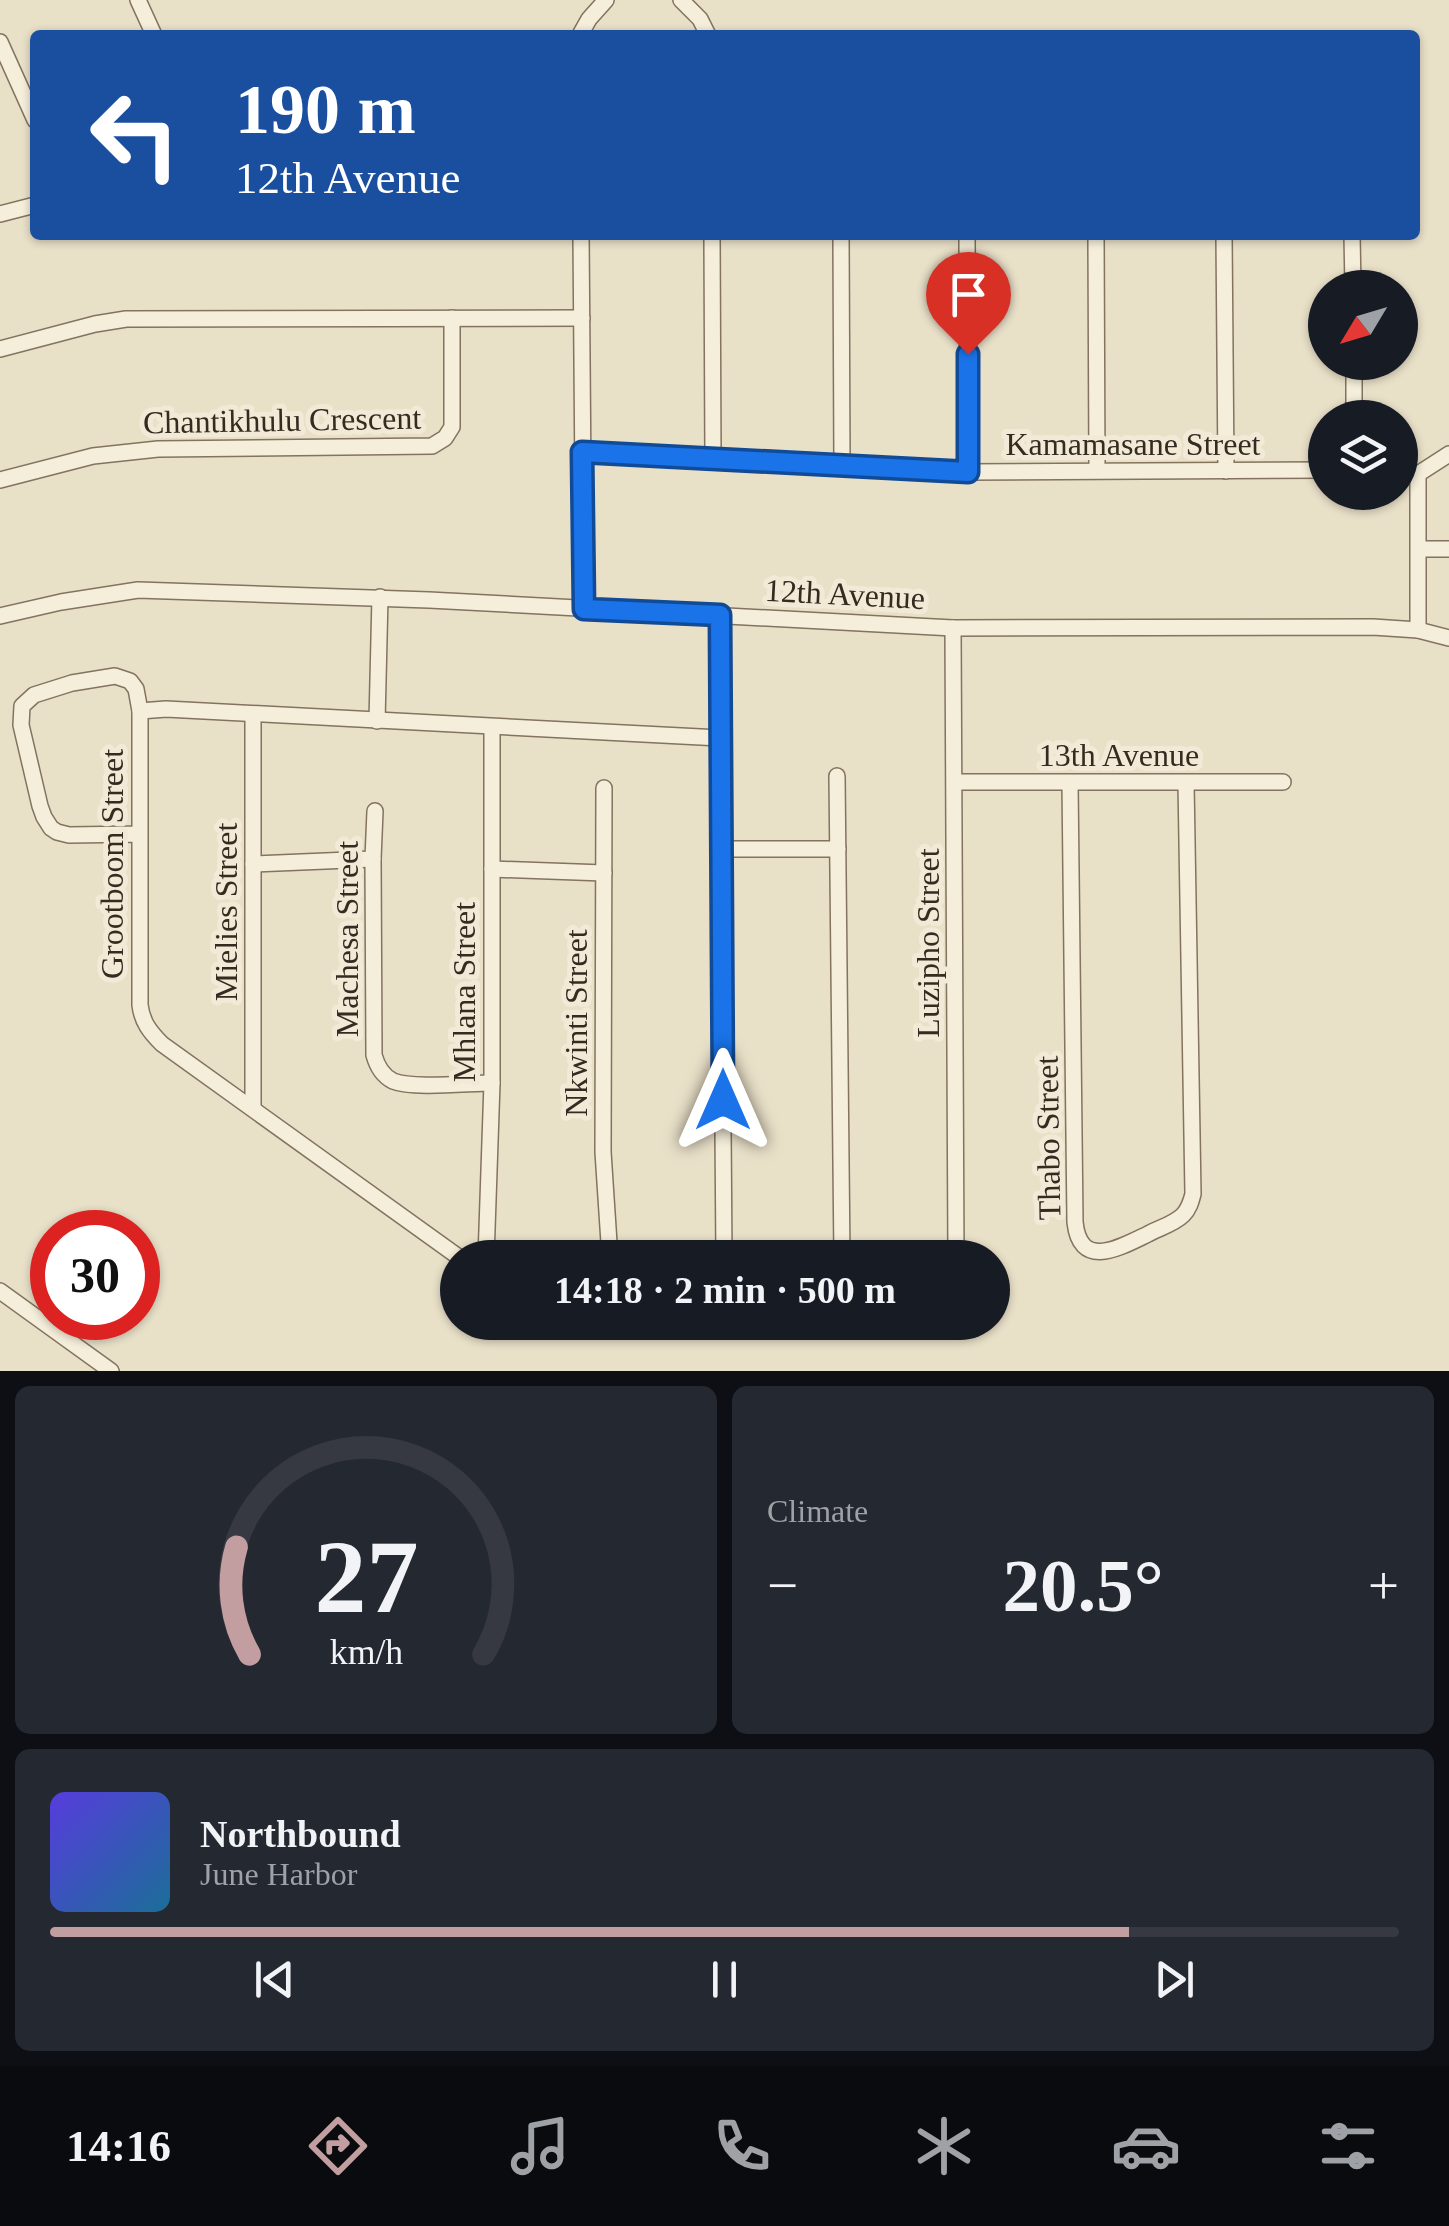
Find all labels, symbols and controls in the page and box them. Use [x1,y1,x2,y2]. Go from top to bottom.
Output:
icon: left [70,70,200,200]
text: 190 m [235,71,416,148]
text: 12th Avenue [235,153,460,203]
pin [926,252,1011,355]
icon: arrive [941,267,996,322]
north arrow [1308,270,1418,380]
map controls [1308,270,1418,510]
street label: Chantikhulu Crescent [143,400,421,440]
button: layers [1308,400,1418,510]
street label: Kamamasane Street [1006,426,1261,462]
street label: 12th Avenue [764,572,926,616]
street label: 13th Avenue [1039,737,1199,773]
street label: Grootboom Street [94,749,130,979]
street label: Mielies Street [208,823,244,1001]
street label: Machesa Street [329,841,365,1037]
street label: Luzipho Street [910,848,946,1038]
street label: Mhlana Street [446,902,482,1082]
street label: Nkwinti Street [558,929,594,1117]
position arrow [671,1048,775,1152]
street label: Thabo Street [1029,1055,1067,1220]
speed limit sign: 30 [30,1210,160,1340]
text: 14:18 · 2 min · 500 m [554,1269,896,1311]
text: Climate [767,1493,868,1529]
text: 27 [314,1519,418,1634]
text: 20.5° [1002,1544,1164,1627]
text: − [767,1555,798,1616]
text: + [1368,1555,1399,1616]
text: km/h [329,1632,403,1672]
text: Northbound [200,1813,401,1855]
text: June Harbor [200,1856,357,1892]
icon: previous [247,1952,302,2007]
icon: pause [697,1952,752,2007]
icon: next [1147,1952,1202,2007]
icon: directions [303,2111,373,2181]
icon: music [505,2111,575,2181]
icon: phone [707,2111,777,2181]
icon: climate [909,2111,979,2181]
icon: car [1111,2111,1181,2181]
icon: filters [1313,2111,1383,2181]
text: 14:16 [66,2121,171,2171]

